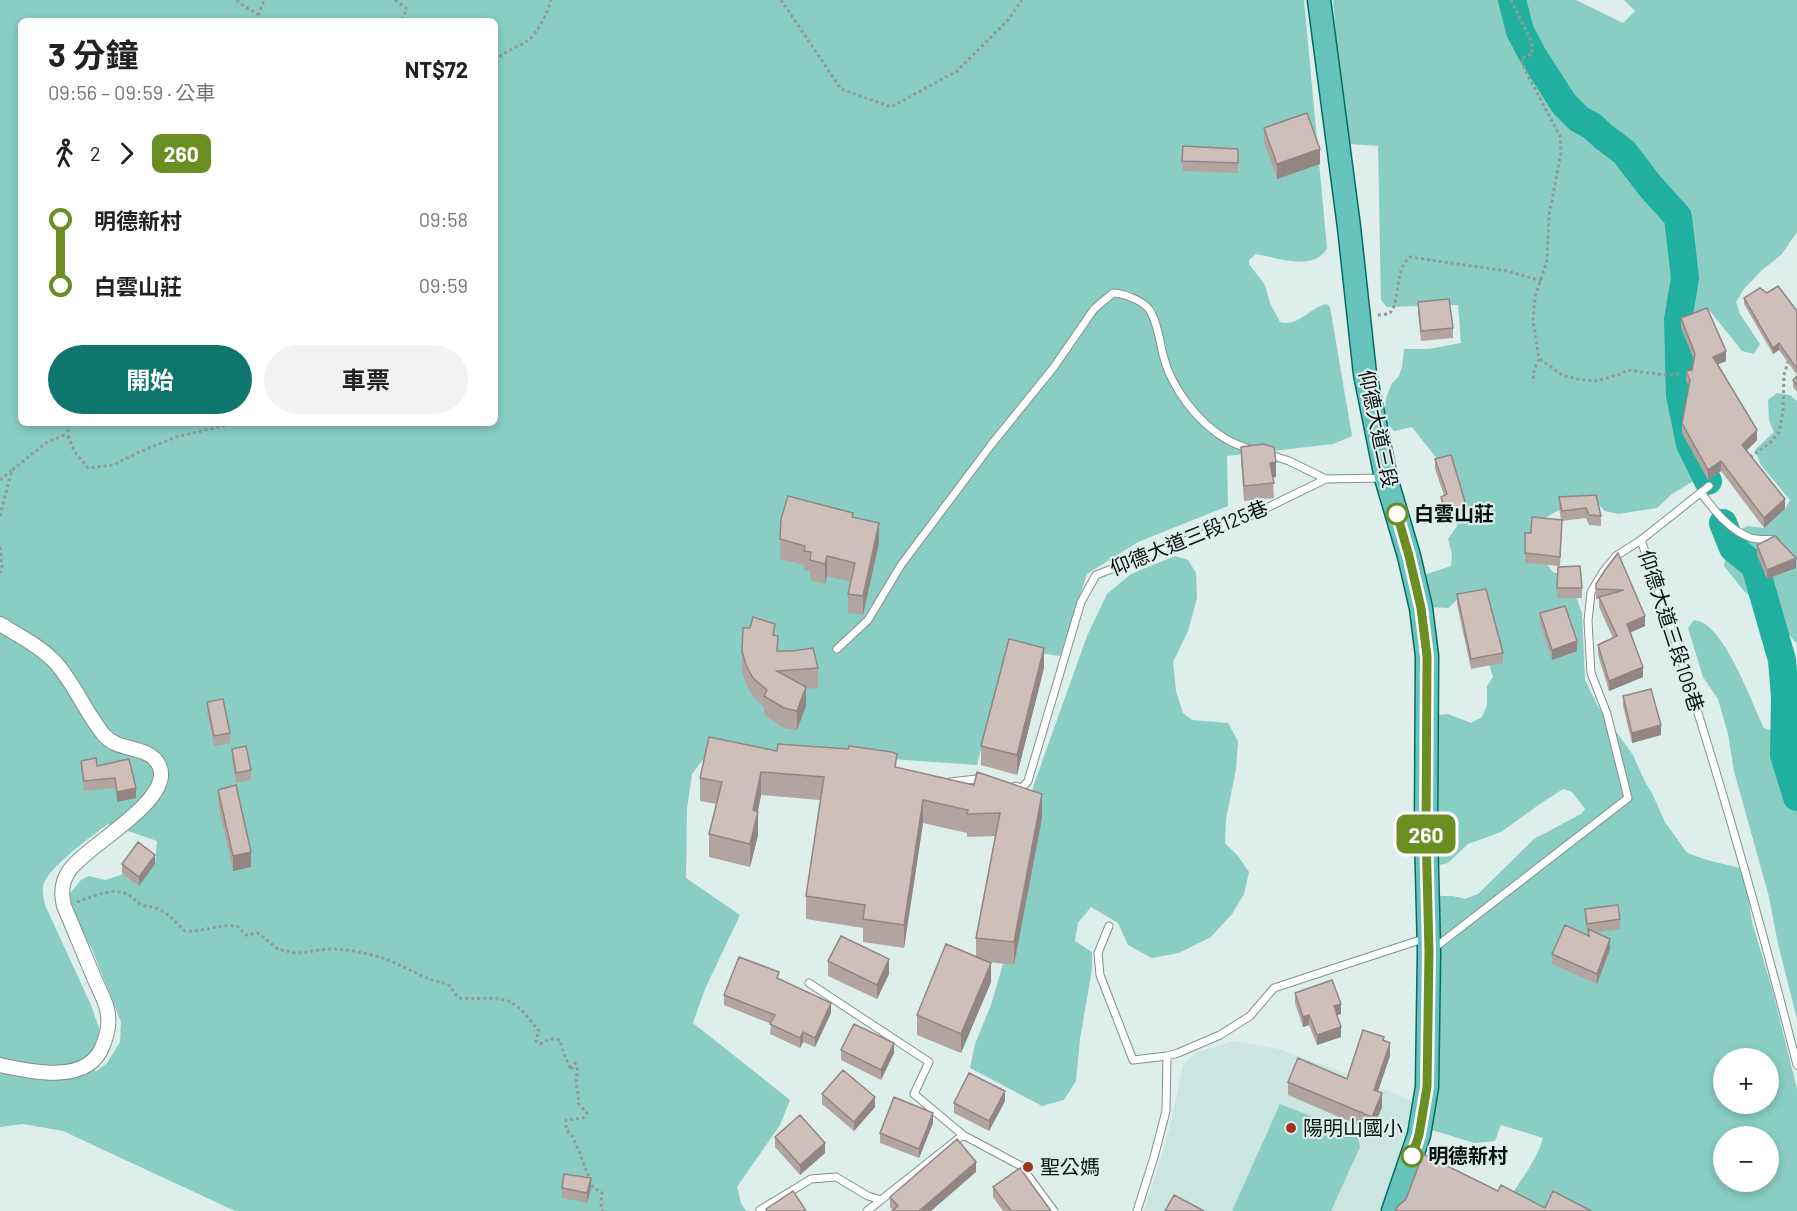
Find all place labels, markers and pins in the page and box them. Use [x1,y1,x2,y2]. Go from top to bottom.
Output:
place label: 白雲山莊 [1414,501,1494,525]
marker: 白雲山莊 [1386,503,1408,525]
place label: 陽明山國小 [1303,1115,1403,1139]
marker: 陽明山國小 [1284,1121,1298,1135]
place label: 明德新村 [1428,1143,1508,1167]
marker: 明德新村 [1401,1145,1423,1167]
place label: 聖公媽 [1040,1154,1100,1178]
marker: 聖公媽 [1021,1160,1035,1174]

